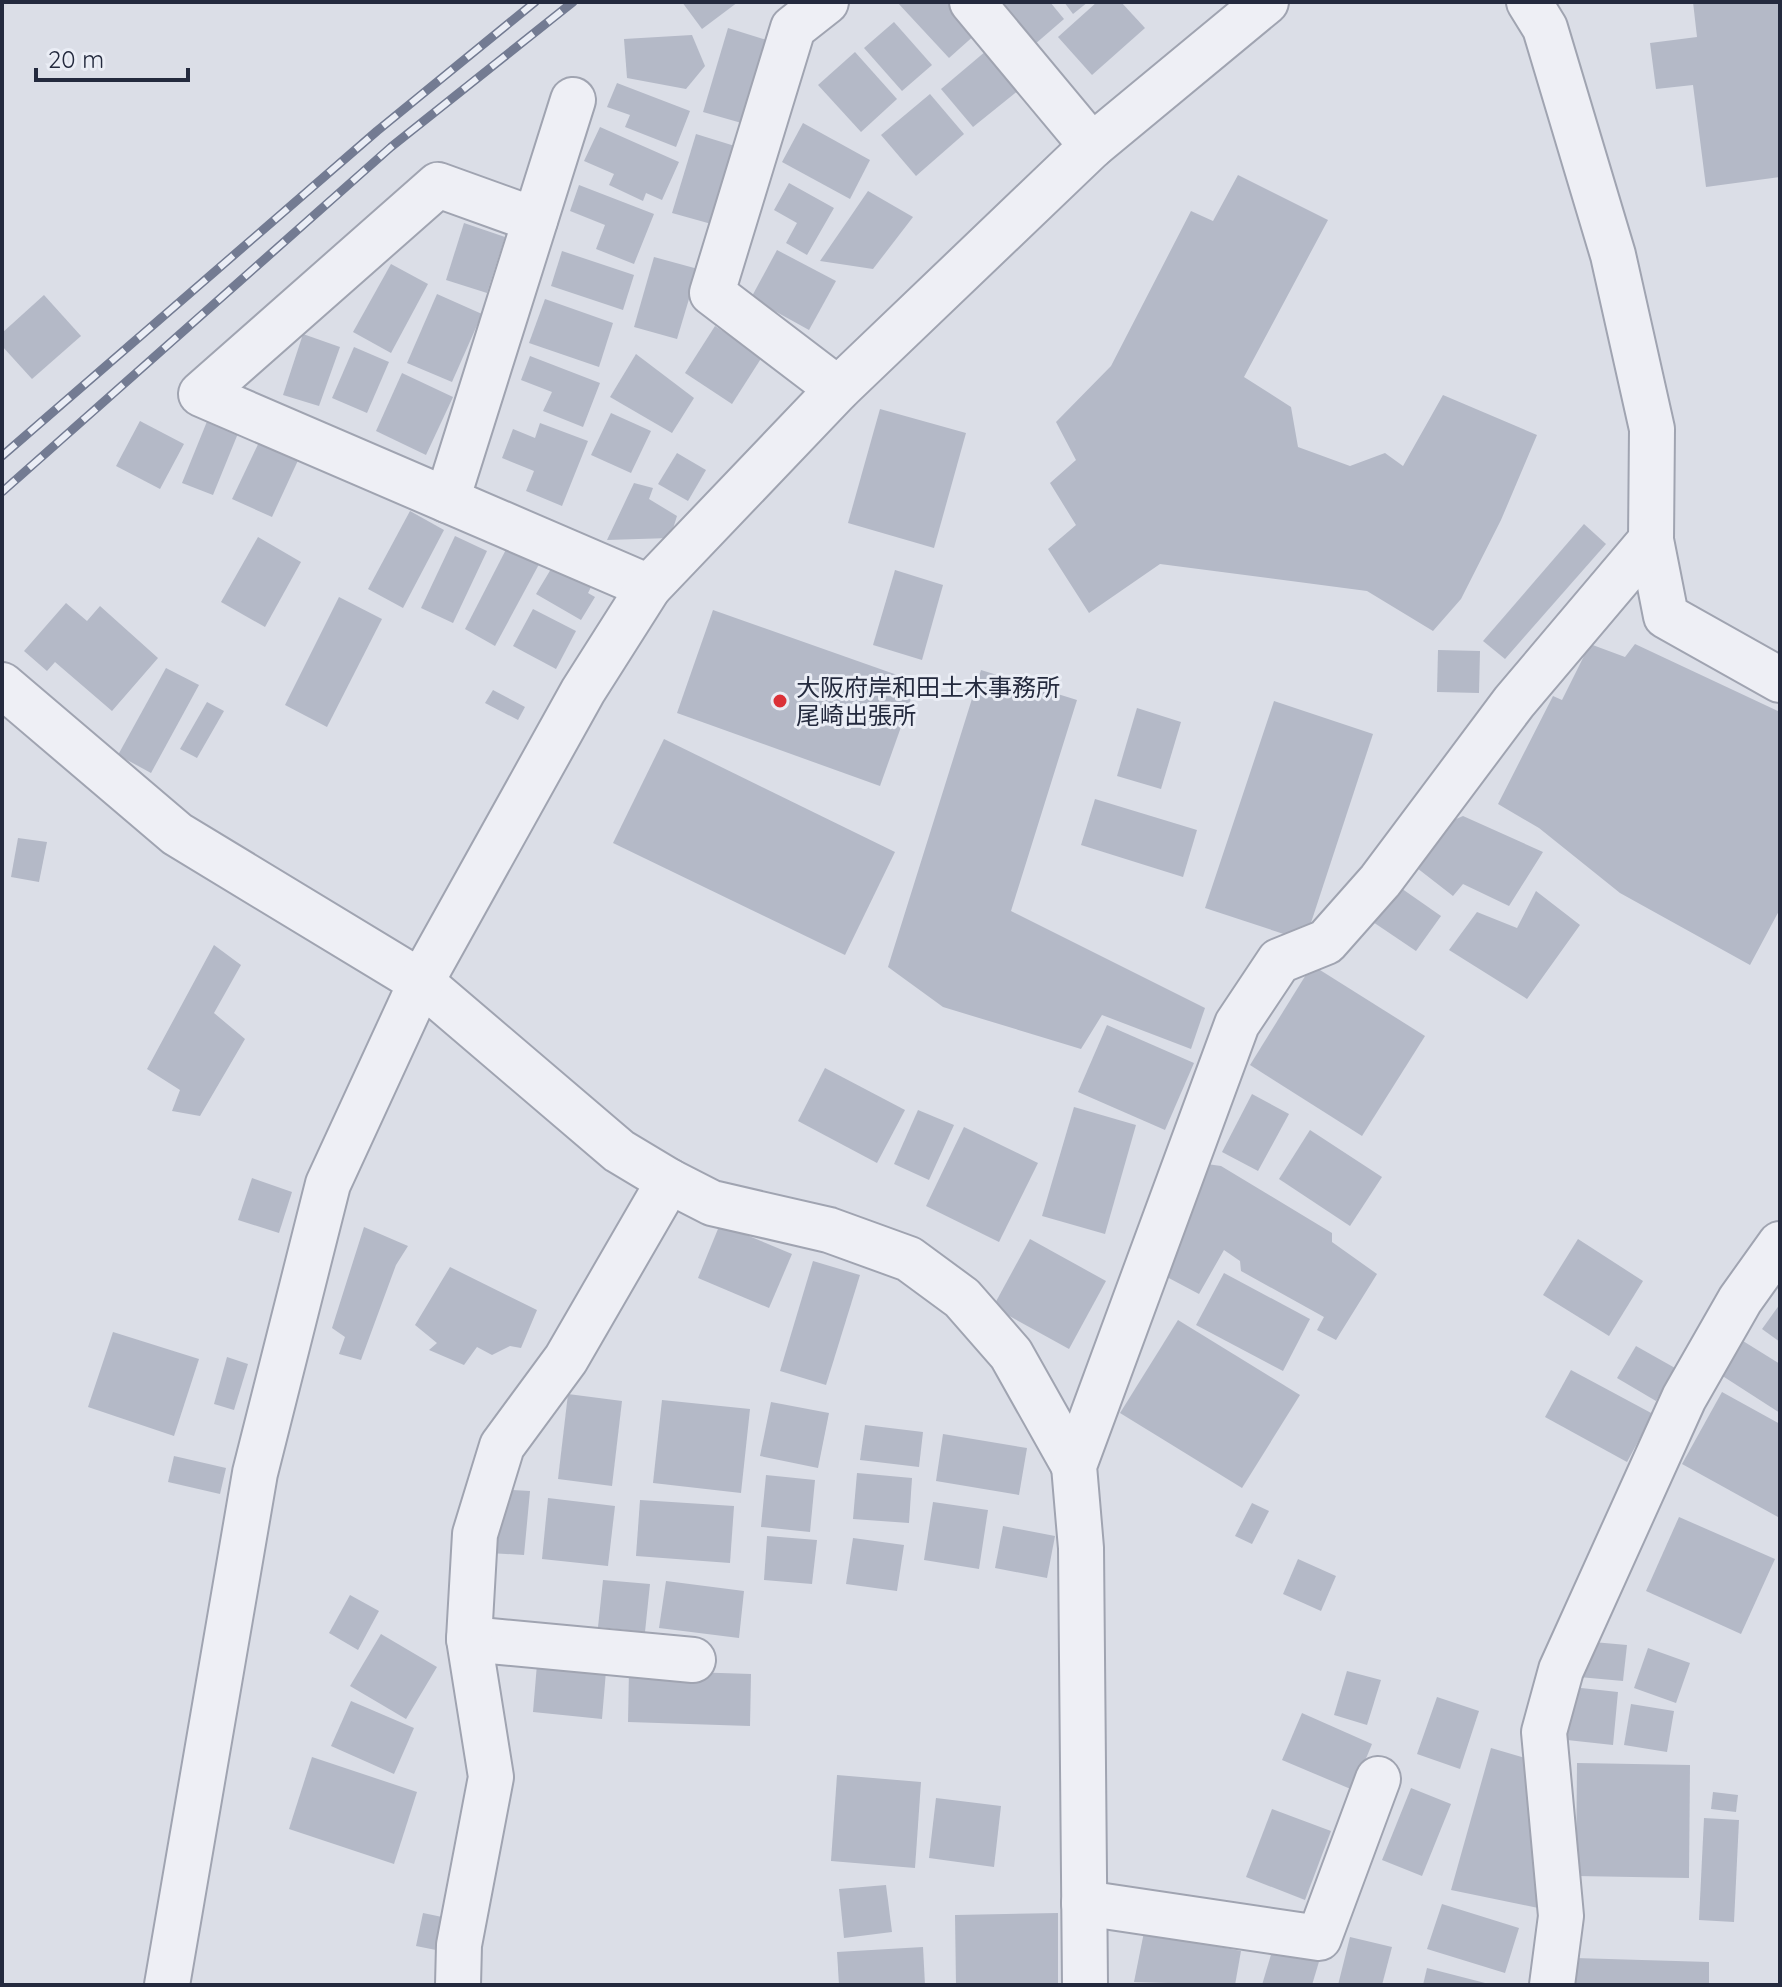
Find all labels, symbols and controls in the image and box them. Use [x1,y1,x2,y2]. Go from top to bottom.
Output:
scale bar [36,32,188,82]
text: 20 m [48,44,104,74]
place label: 大阪府岸和田土木事務所 尾崎出張所 [796,672,1060,730]
marker: 大阪府岸和田土木事務所 尾崎出張所 [771,692,789,710]

